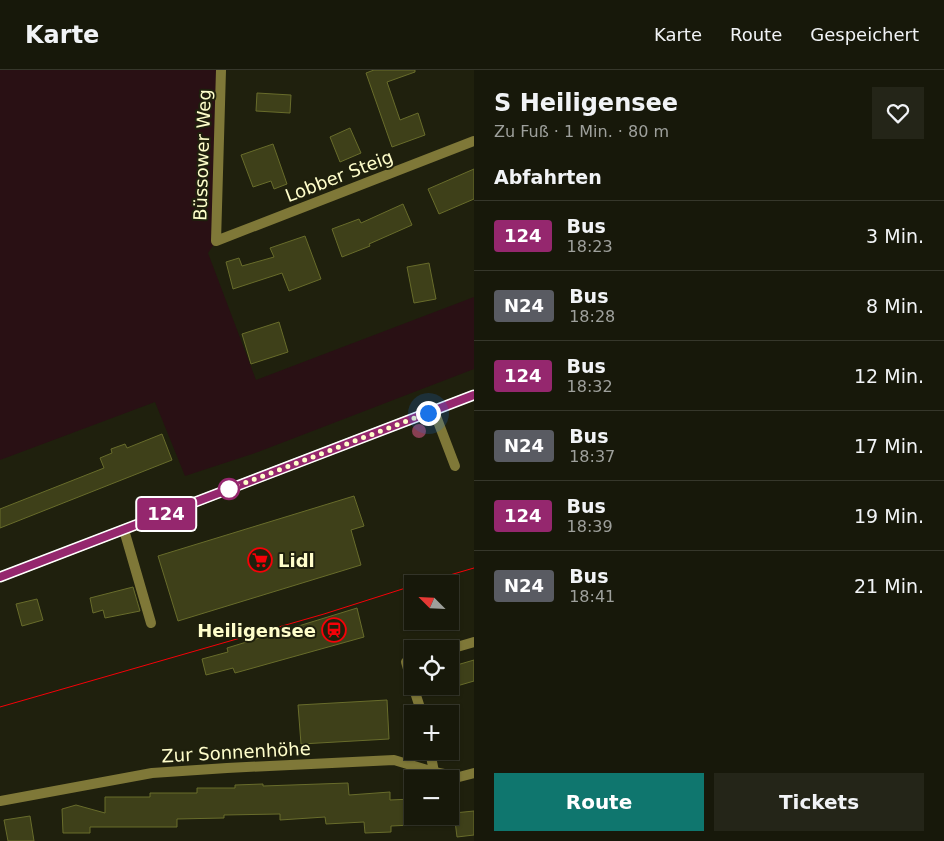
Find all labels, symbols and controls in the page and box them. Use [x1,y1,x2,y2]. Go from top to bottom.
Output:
text: Karte [25,21,99,49]
text: Karte [654,24,702,45]
text: Route [730,24,782,45]
text: Gespeichert [810,24,919,45]
button: heart [872,87,924,139]
street label: Büssower Weg [189,89,215,221]
text: S Heiligensee [494,89,678,117]
text: Zu Fuß · 1 Min. · 80 m [494,122,669,141]
street label: Lobber Steig [282,146,396,206]
text: Abfahrten [494,166,602,188]
text: Bus [567,215,606,237]
text: 124 [504,225,542,246]
text: 3 Min. [866,225,924,247]
text: 18:23 [567,237,613,256]
text: Bus [569,285,608,307]
text: N24 [504,295,544,316]
text: 8 Min. [866,295,924,317]
text: 18:28 [569,307,615,326]
text: Bus [567,355,606,377]
text: 124 [504,365,542,386]
text: 12 Min. [854,365,924,387]
text: 18:32 [567,377,613,396]
your location [416,401,441,426]
text: Bus [569,425,608,447]
text: N24 [504,435,544,456]
text: 17 Min. [854,435,924,457]
text: 18:37 [569,447,615,466]
unlabelled marker [218,478,240,500]
text: Bus [567,495,606,517]
line badge: 124 [137,498,195,530]
text: 124 [147,503,185,524]
text: 124 [504,505,542,526]
text: 19 Min. [854,505,924,527]
text: 18:39 [567,517,613,536]
supermarket icon: Lidl [247,547,273,573]
place label: Lidl [278,550,315,571]
text: Bus [569,565,608,587]
north arrow [404,575,459,630]
map controls [404,575,459,825]
text: N24 [504,575,544,596]
text: 21 Min. [854,575,924,597]
text: 18:41 [569,587,615,606]
station icon: Heiligensee [321,617,347,643]
place label: Heiligensee [197,620,316,641]
button: locate [404,640,459,695]
button: + [404,705,459,760]
street label: Zur Sonnenhöhe [161,738,311,766]
button: − [404,770,459,825]
button: Route [494,773,704,831]
button: Tickets [714,773,924,831]

